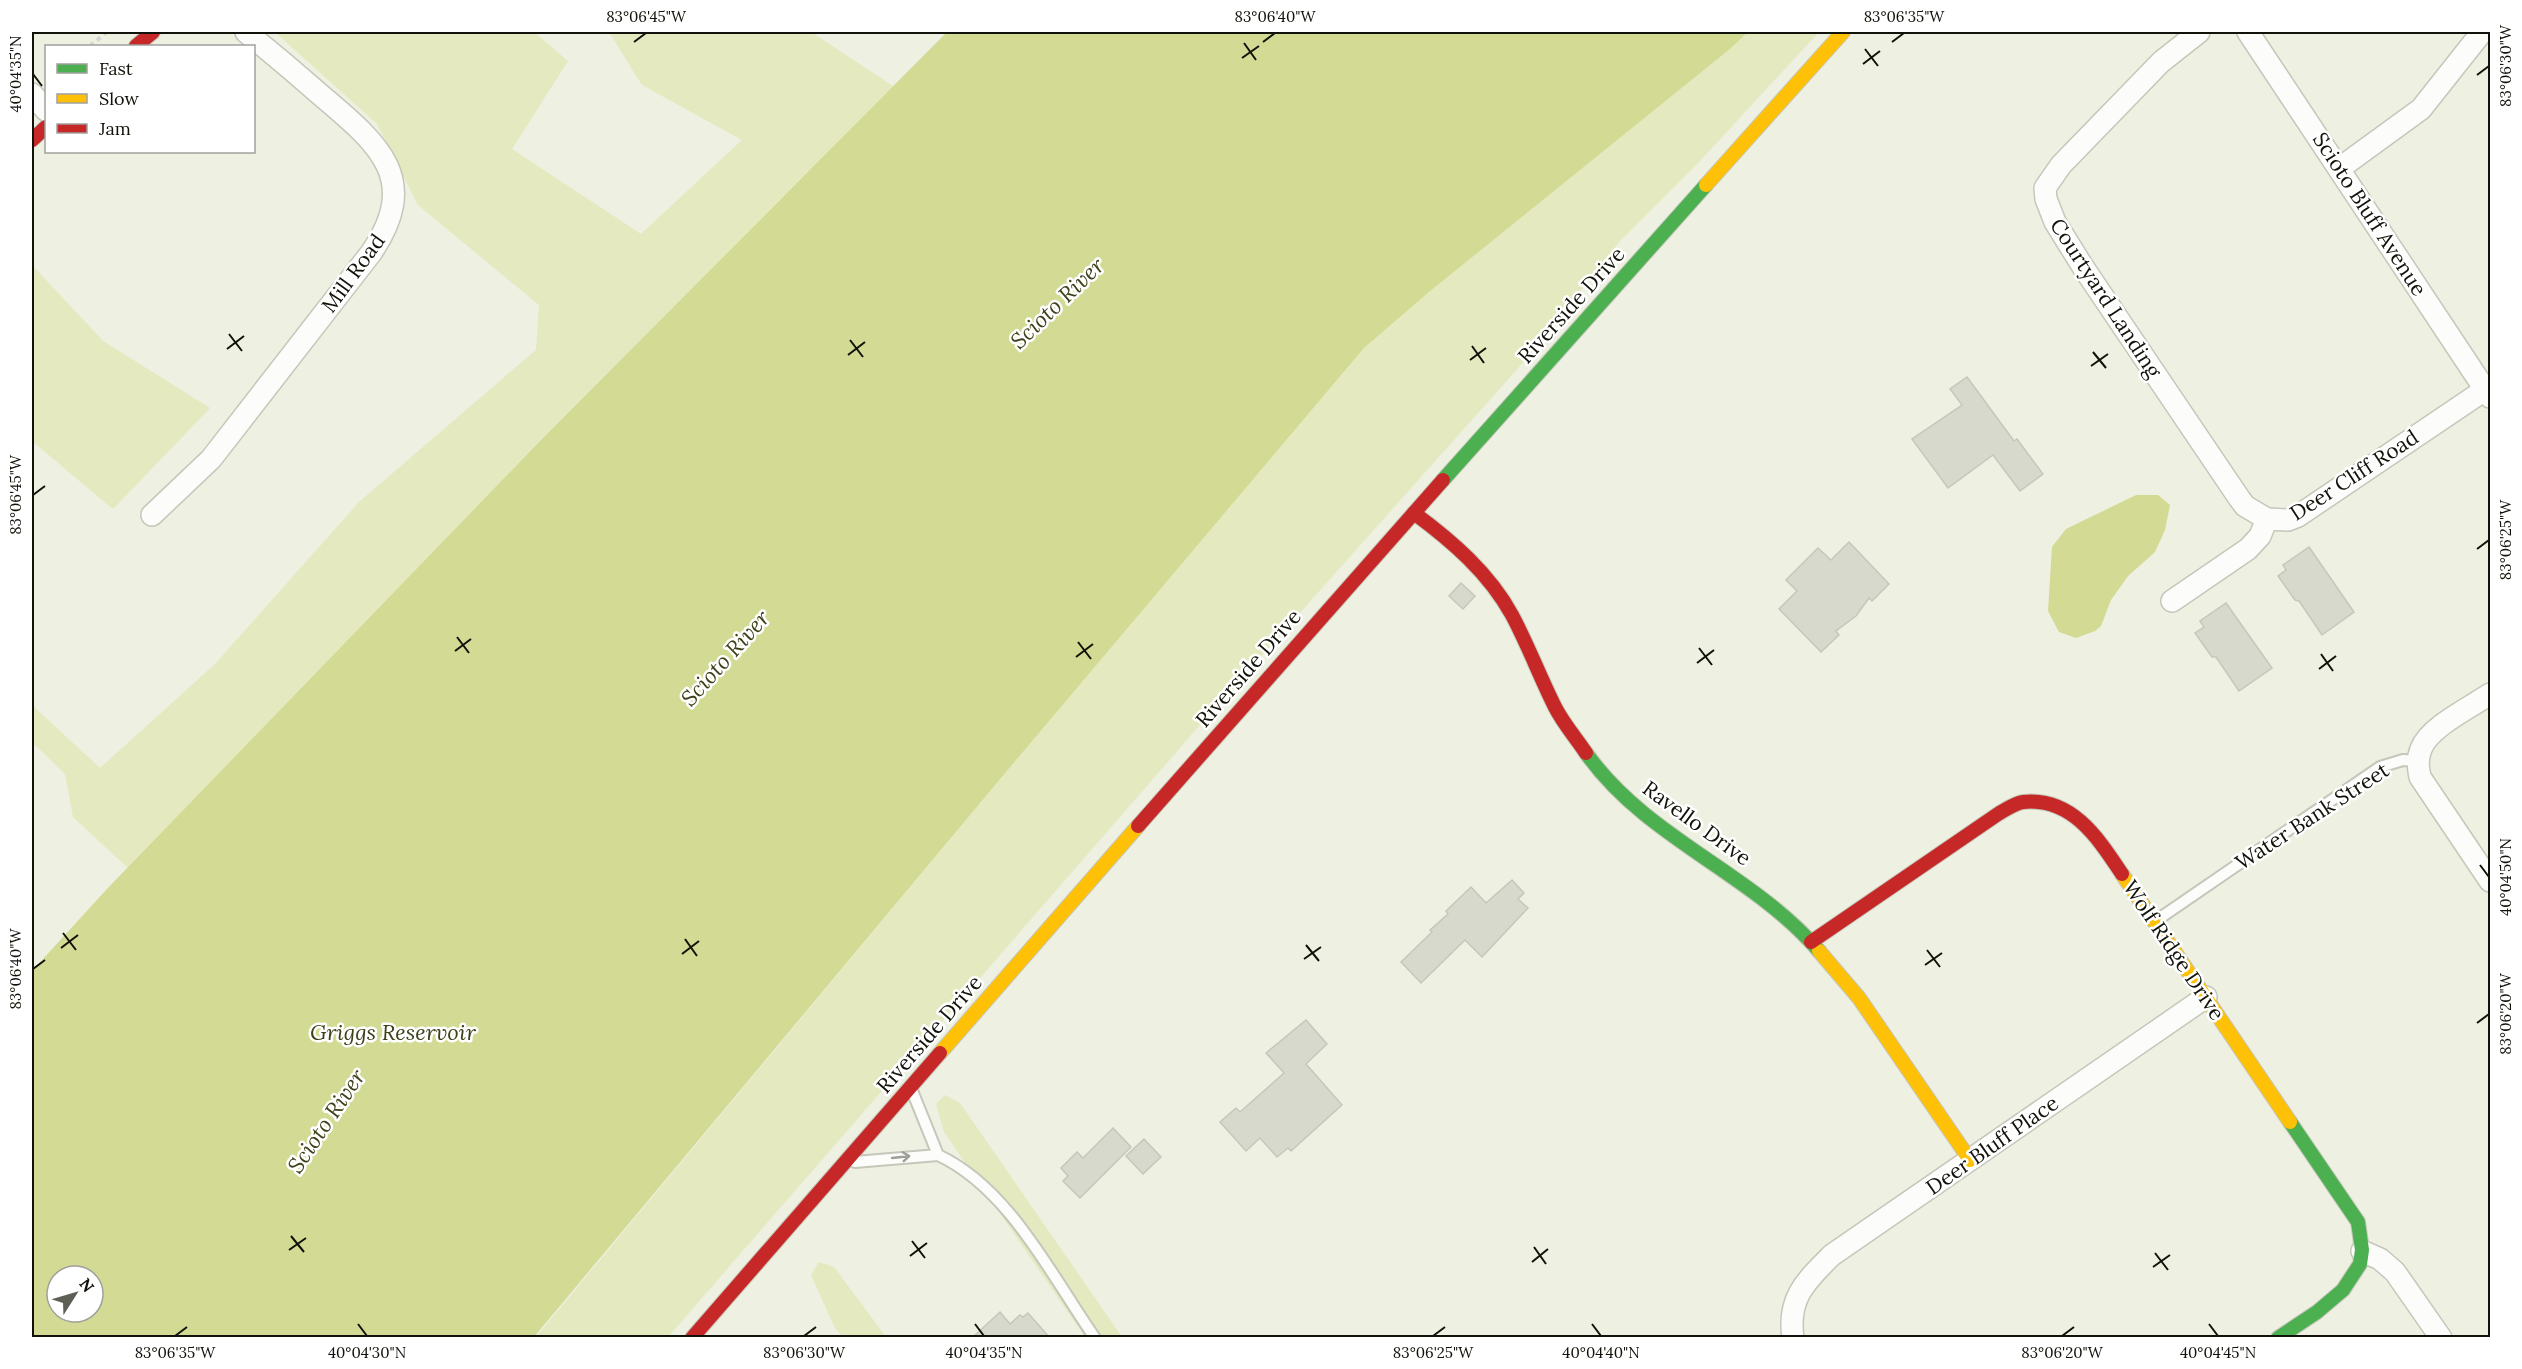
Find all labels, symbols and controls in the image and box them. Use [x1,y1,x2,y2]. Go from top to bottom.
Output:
text: 83°06'45"W [606,7,687,26]
text: 83°06'40"W [1235,7,1316,26]
text: 83°06'35"W [1864,7,1945,26]
text: 83°06'30"W [2496,24,2515,107]
text: 40°04'35"N [6,35,25,113]
legend [45,45,255,153]
text: Fast [99,57,133,80]
text: Slow [99,87,139,110]
text: Jam [98,117,131,140]
street label: Scioto Bluff Avenue [2307,127,2433,301]
street label: Courtyard Landing [2044,213,2168,383]
street label: Mill Road [315,228,391,318]
street label: Riverside Drive [1512,241,1630,369]
water label: Scioto River [1004,251,1110,355]
street label: Deer Cliff Road [2285,423,2423,527]
text: 83°06'45"W [6,454,25,535]
text: 83°06'25"W [2496,499,2515,580]
water label: Scioto River [675,603,776,712]
street label: Riverside Drive [1189,603,1307,733]
street label: Water Bank Street [2230,756,2395,876]
street label: Ravello Drive [1638,775,1756,871]
text: 40°04'50"N [2496,838,2515,916]
street label: Wolf Ridge Drive [2117,875,2231,1025]
text: 83°06'40"W [6,928,25,1009]
street label: Riverside Drive [870,969,988,1099]
text: 83°06'20"W [2496,972,2515,1055]
water label: Griggs Reservoir [310,1018,477,1046]
water label: Scioto River [281,1063,372,1178]
street label: Deer Bluff Place [1921,1089,2063,1201]
one-way arrow [891,1151,911,1162]
north arrow [45,1264,105,1324]
text: N [75,1274,99,1296]
text: 83°06'35"W [135,1343,216,1362]
text: 40°04'30"N [328,1343,406,1362]
text: 83°06'30"W [763,1343,846,1362]
text: 40°04'35"N [945,1343,1023,1362]
text: 83°06'25"W [1393,1343,1474,1362]
text: 40°04'40"N [1562,1343,1640,1362]
text: 83°06'20"W [2021,1343,2104,1362]
text: 40°04'45"N [2180,1343,2256,1362]

